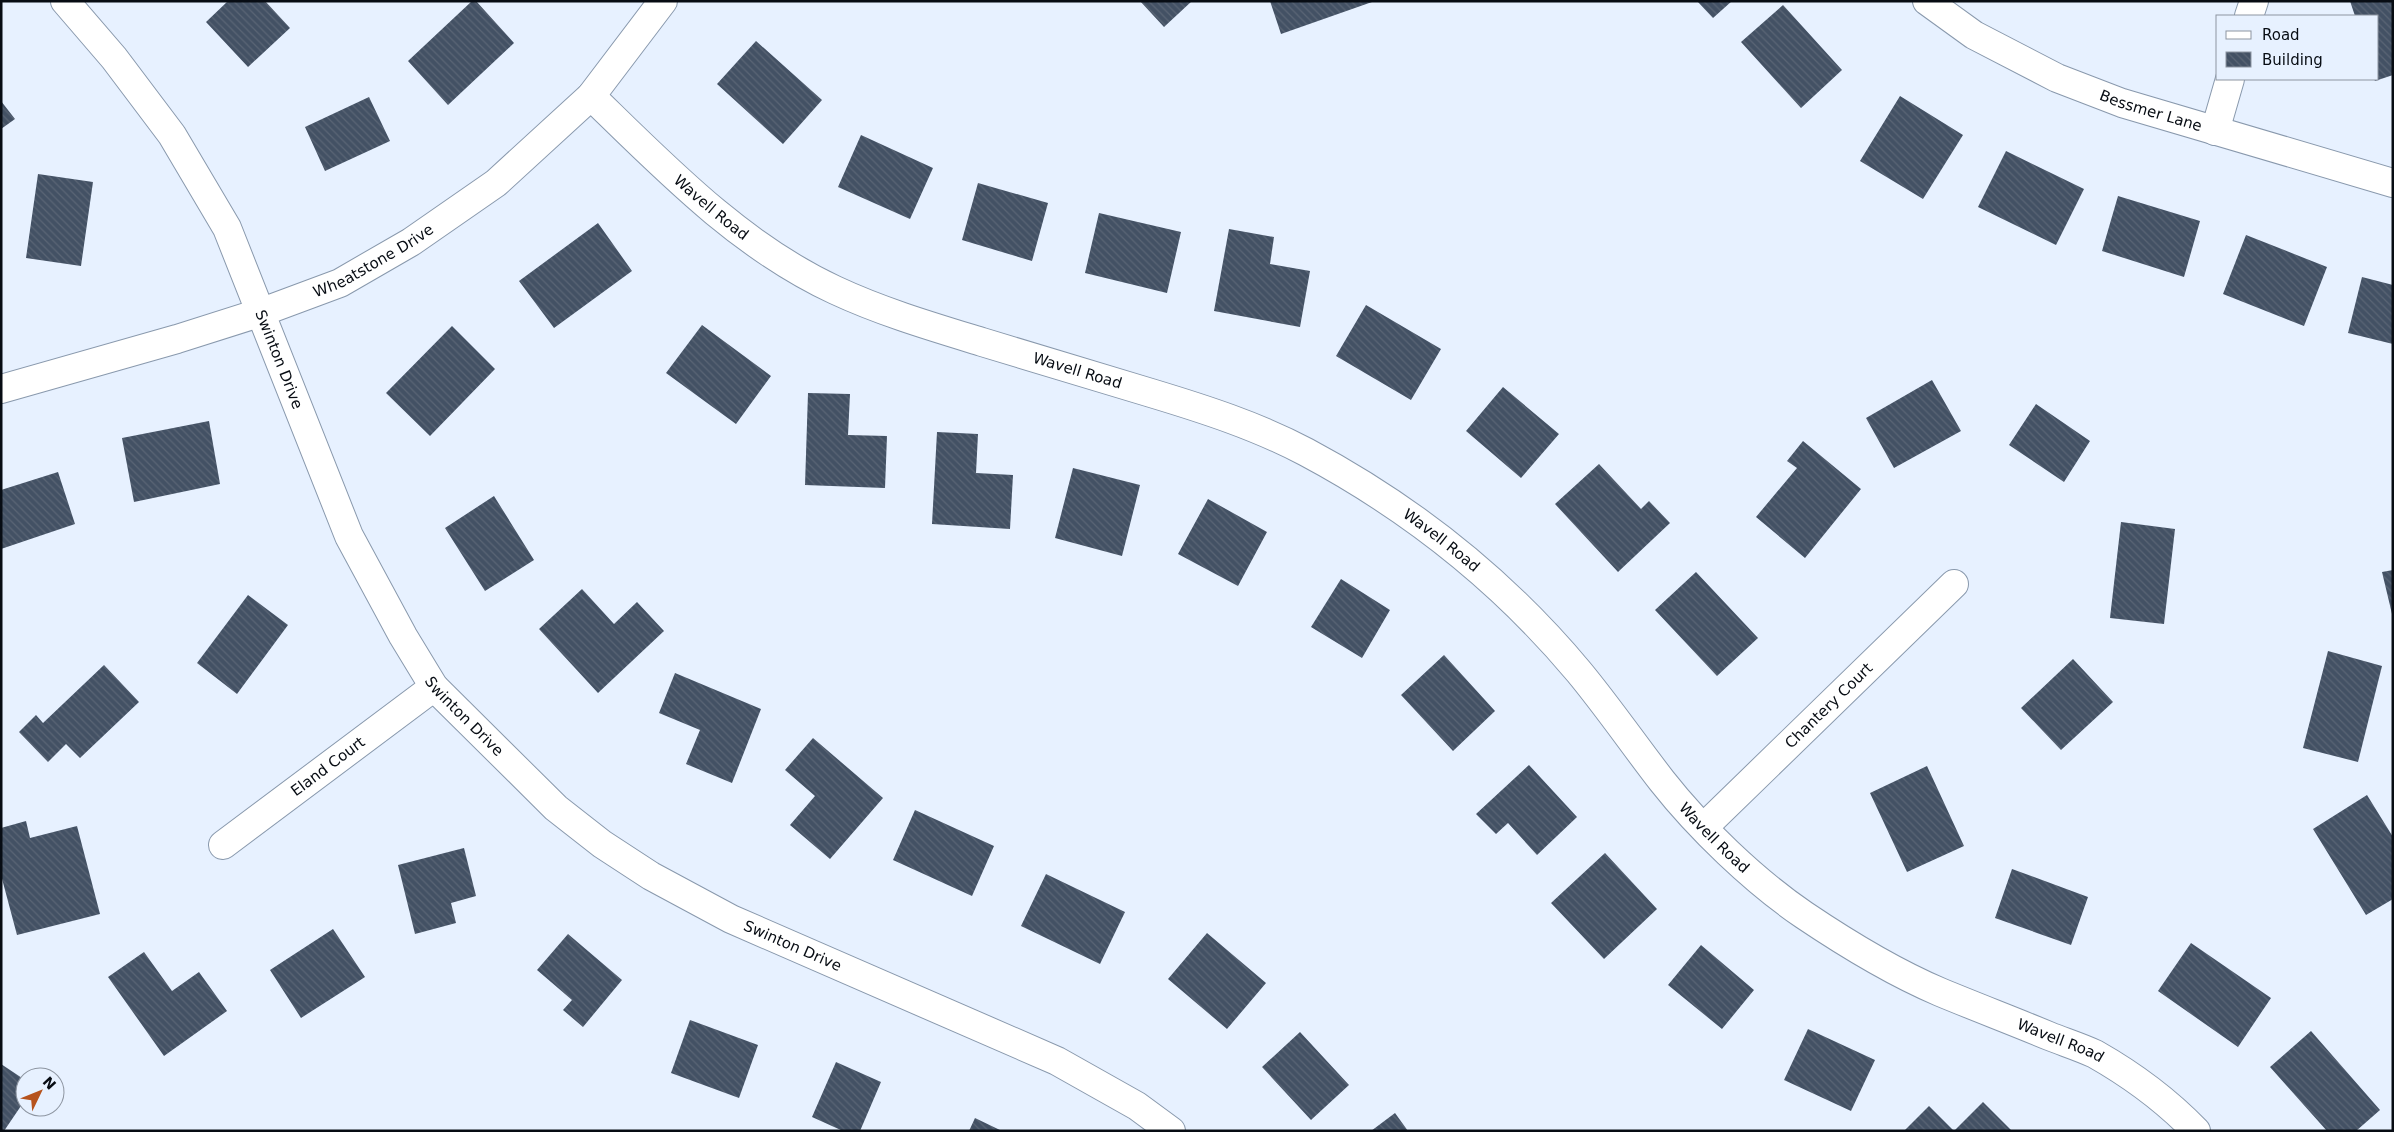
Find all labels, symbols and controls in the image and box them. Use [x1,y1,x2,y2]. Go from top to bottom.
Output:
legend [2216,15,2379,80]
text: Road [2262,26,2300,44]
text: Building [2262,51,2323,69]
street label: Bessmer Lane [2097,86,2204,135]
street label: Wavell Road [670,171,752,244]
street label: Wheatstone Drive [311,220,437,301]
street label: Swinton Drive [251,307,307,412]
street label: Wavell Road [1031,349,1124,393]
street label: Wavell Road [1400,505,1483,576]
street label: Chantery Court [1781,659,1876,752]
street label: Swinton Drive [421,673,507,760]
street label: Eland Court [287,733,369,800]
street label: Wavell Road [1675,799,1753,877]
street label: Swinton Drive [741,917,844,975]
street label: Wavell Road [2014,1015,2107,1066]
north arrow [15,1067,65,1117]
text: N [40,1073,59,1093]

